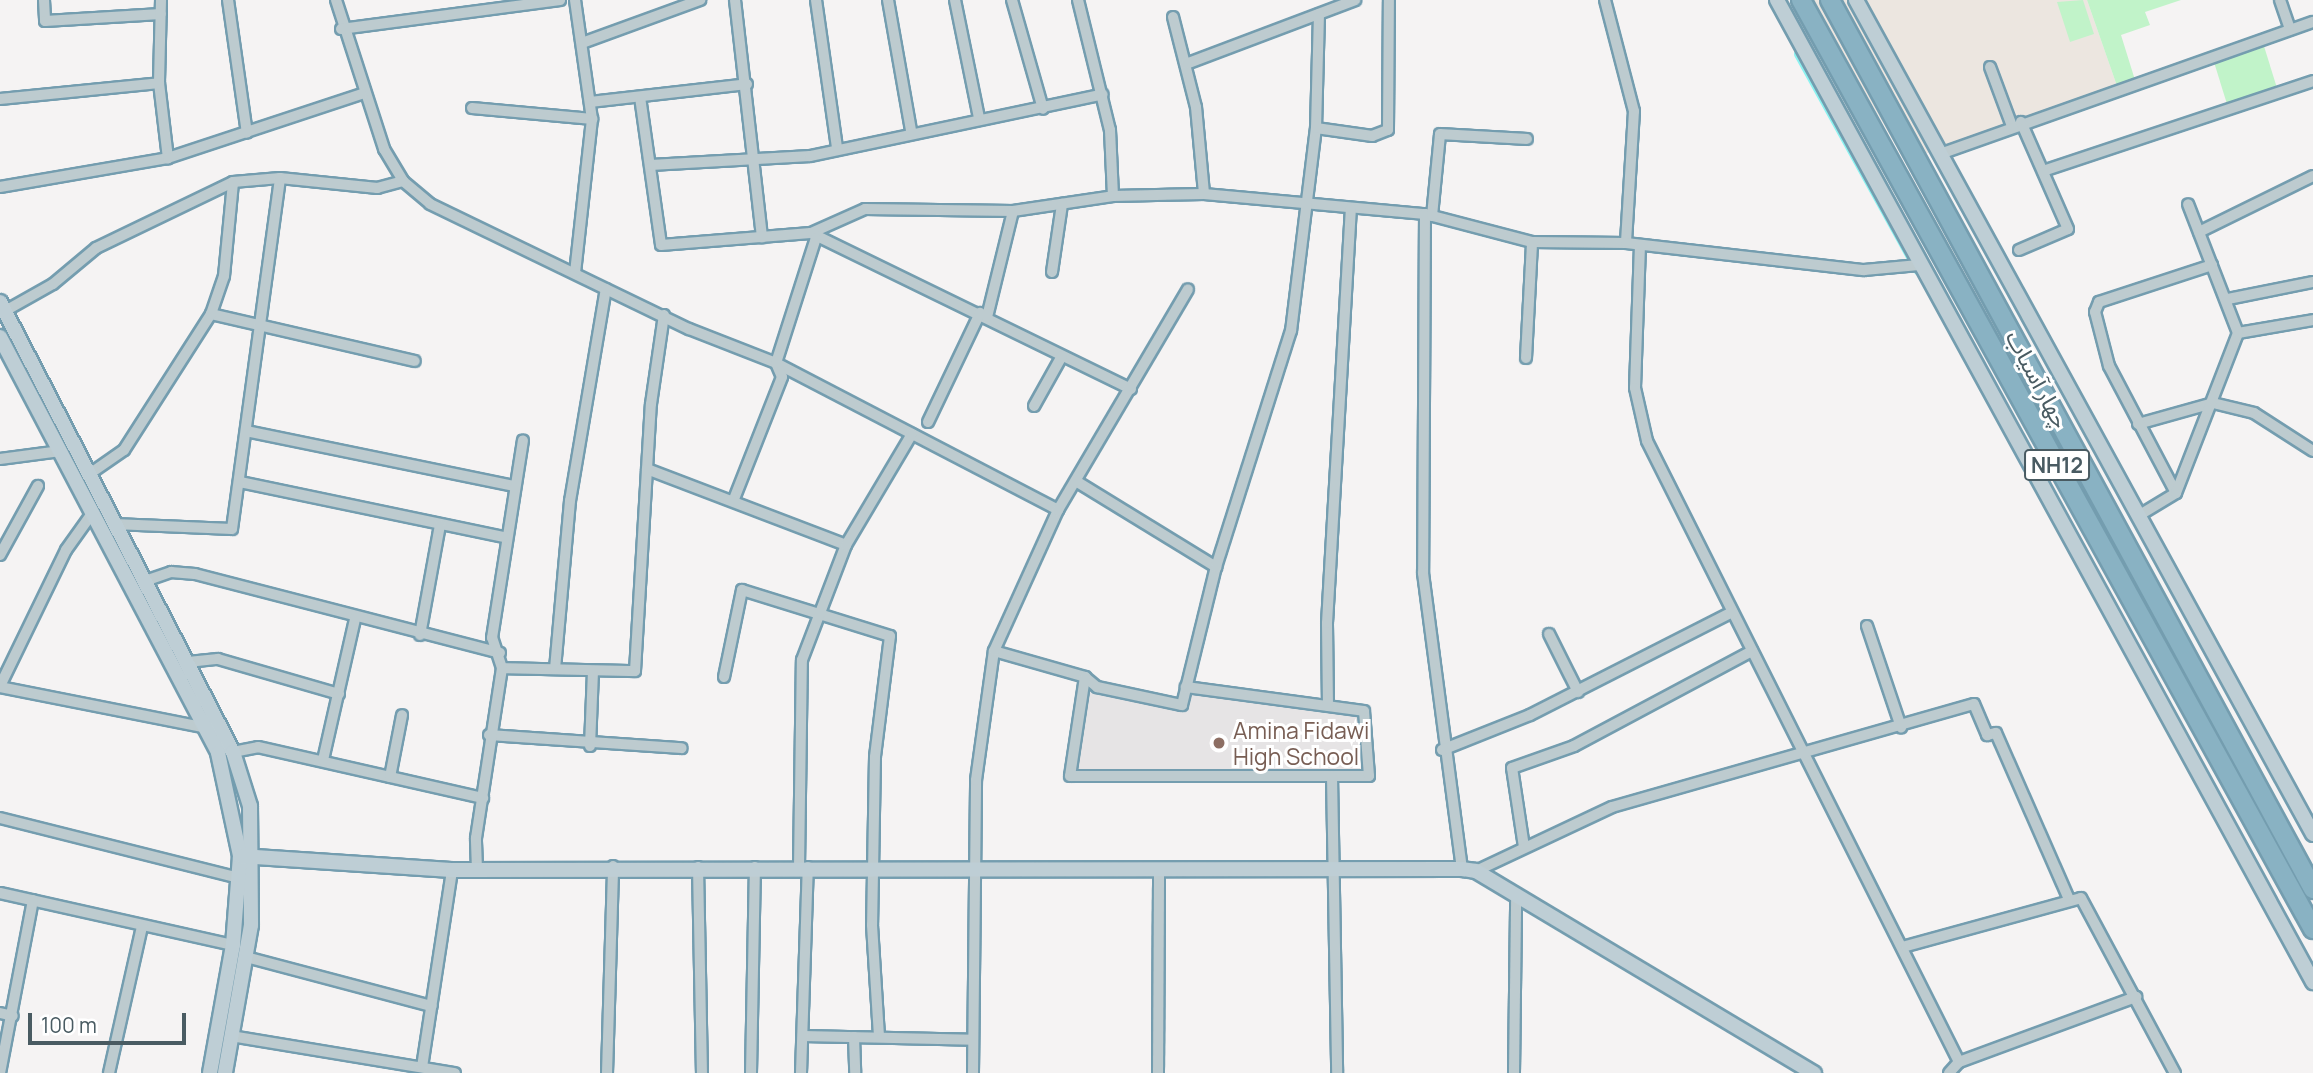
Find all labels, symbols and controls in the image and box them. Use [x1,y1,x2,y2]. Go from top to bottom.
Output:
street label: چهار آسیاب [2001,326,2075,432]
road number: NH12 [2024,448,2090,482]
place label: Amina Fidawi High School [1233,716,1369,770]
marker: Amina Fidawi High School [1211,735,1227,751]
scale bar [32,1000,189,1044]
text: 100 m [41,1011,97,1039]

